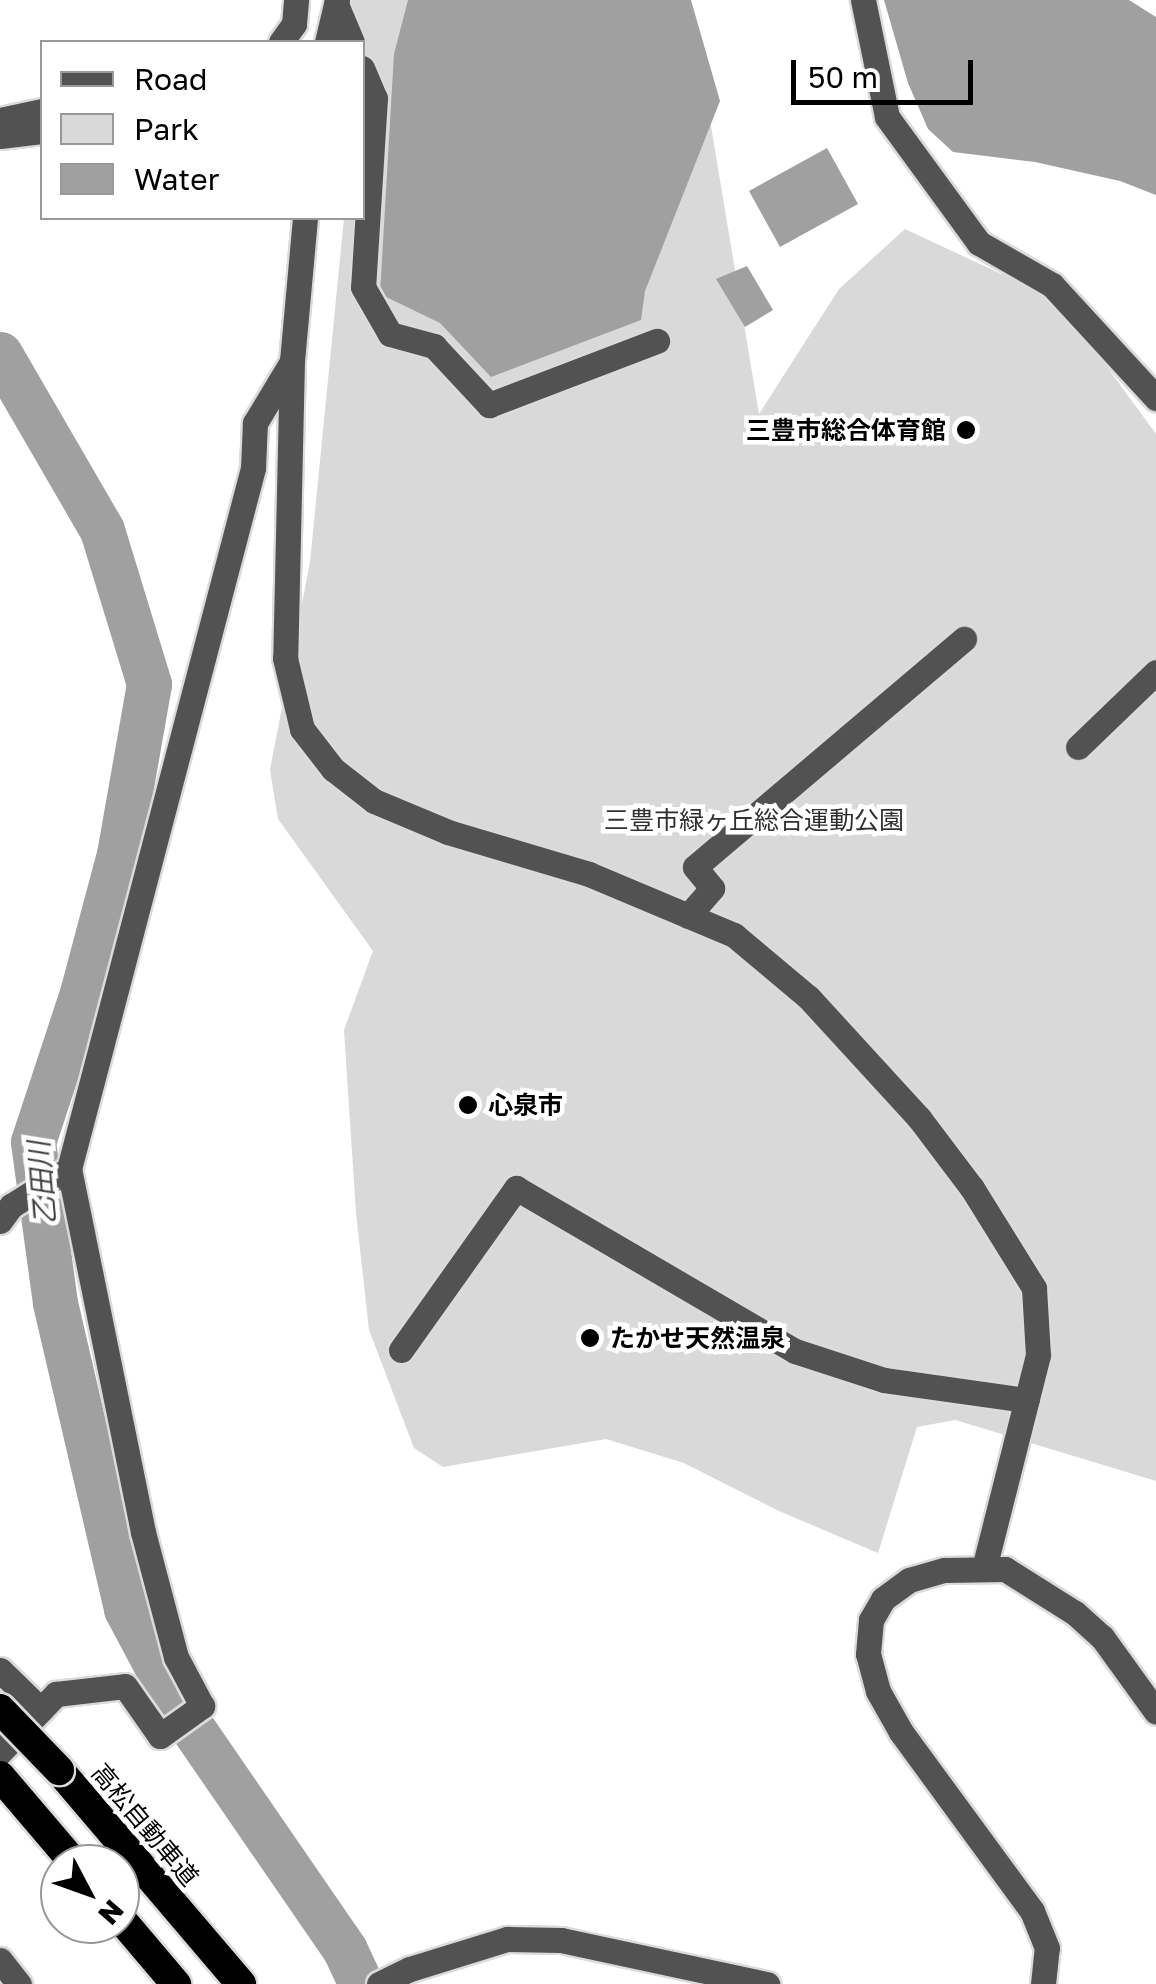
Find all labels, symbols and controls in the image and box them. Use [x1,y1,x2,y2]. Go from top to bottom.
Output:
legend [40,40,365,220]
scale bar [796,40,978,102]
text: 50 m [808,59,878,95]
text: Road [134,61,208,97]
text: Park [134,111,199,147]
text: Water [134,161,219,197]
place label: 三豊市総合体育館 [746,415,946,445]
marker: 三豊市総合体育館 [955,419,977,441]
park label: 三豊市緑ヶ丘総合運動公園 [604,805,904,835]
place label: 心泉市 [488,1090,563,1120]
marker: 心泉市 [457,1094,479,1116]
water label: 乙田川 [22,1140,62,1226]
place label: たかせ天然温泉 [610,1323,785,1353]
marker: たかせ天然温泉 [579,1327,601,1349]
street label: 高松自動車道 [85,1758,205,1892]
north arrow [40,1844,140,1944]
text: N [92,1894,131,1932]

